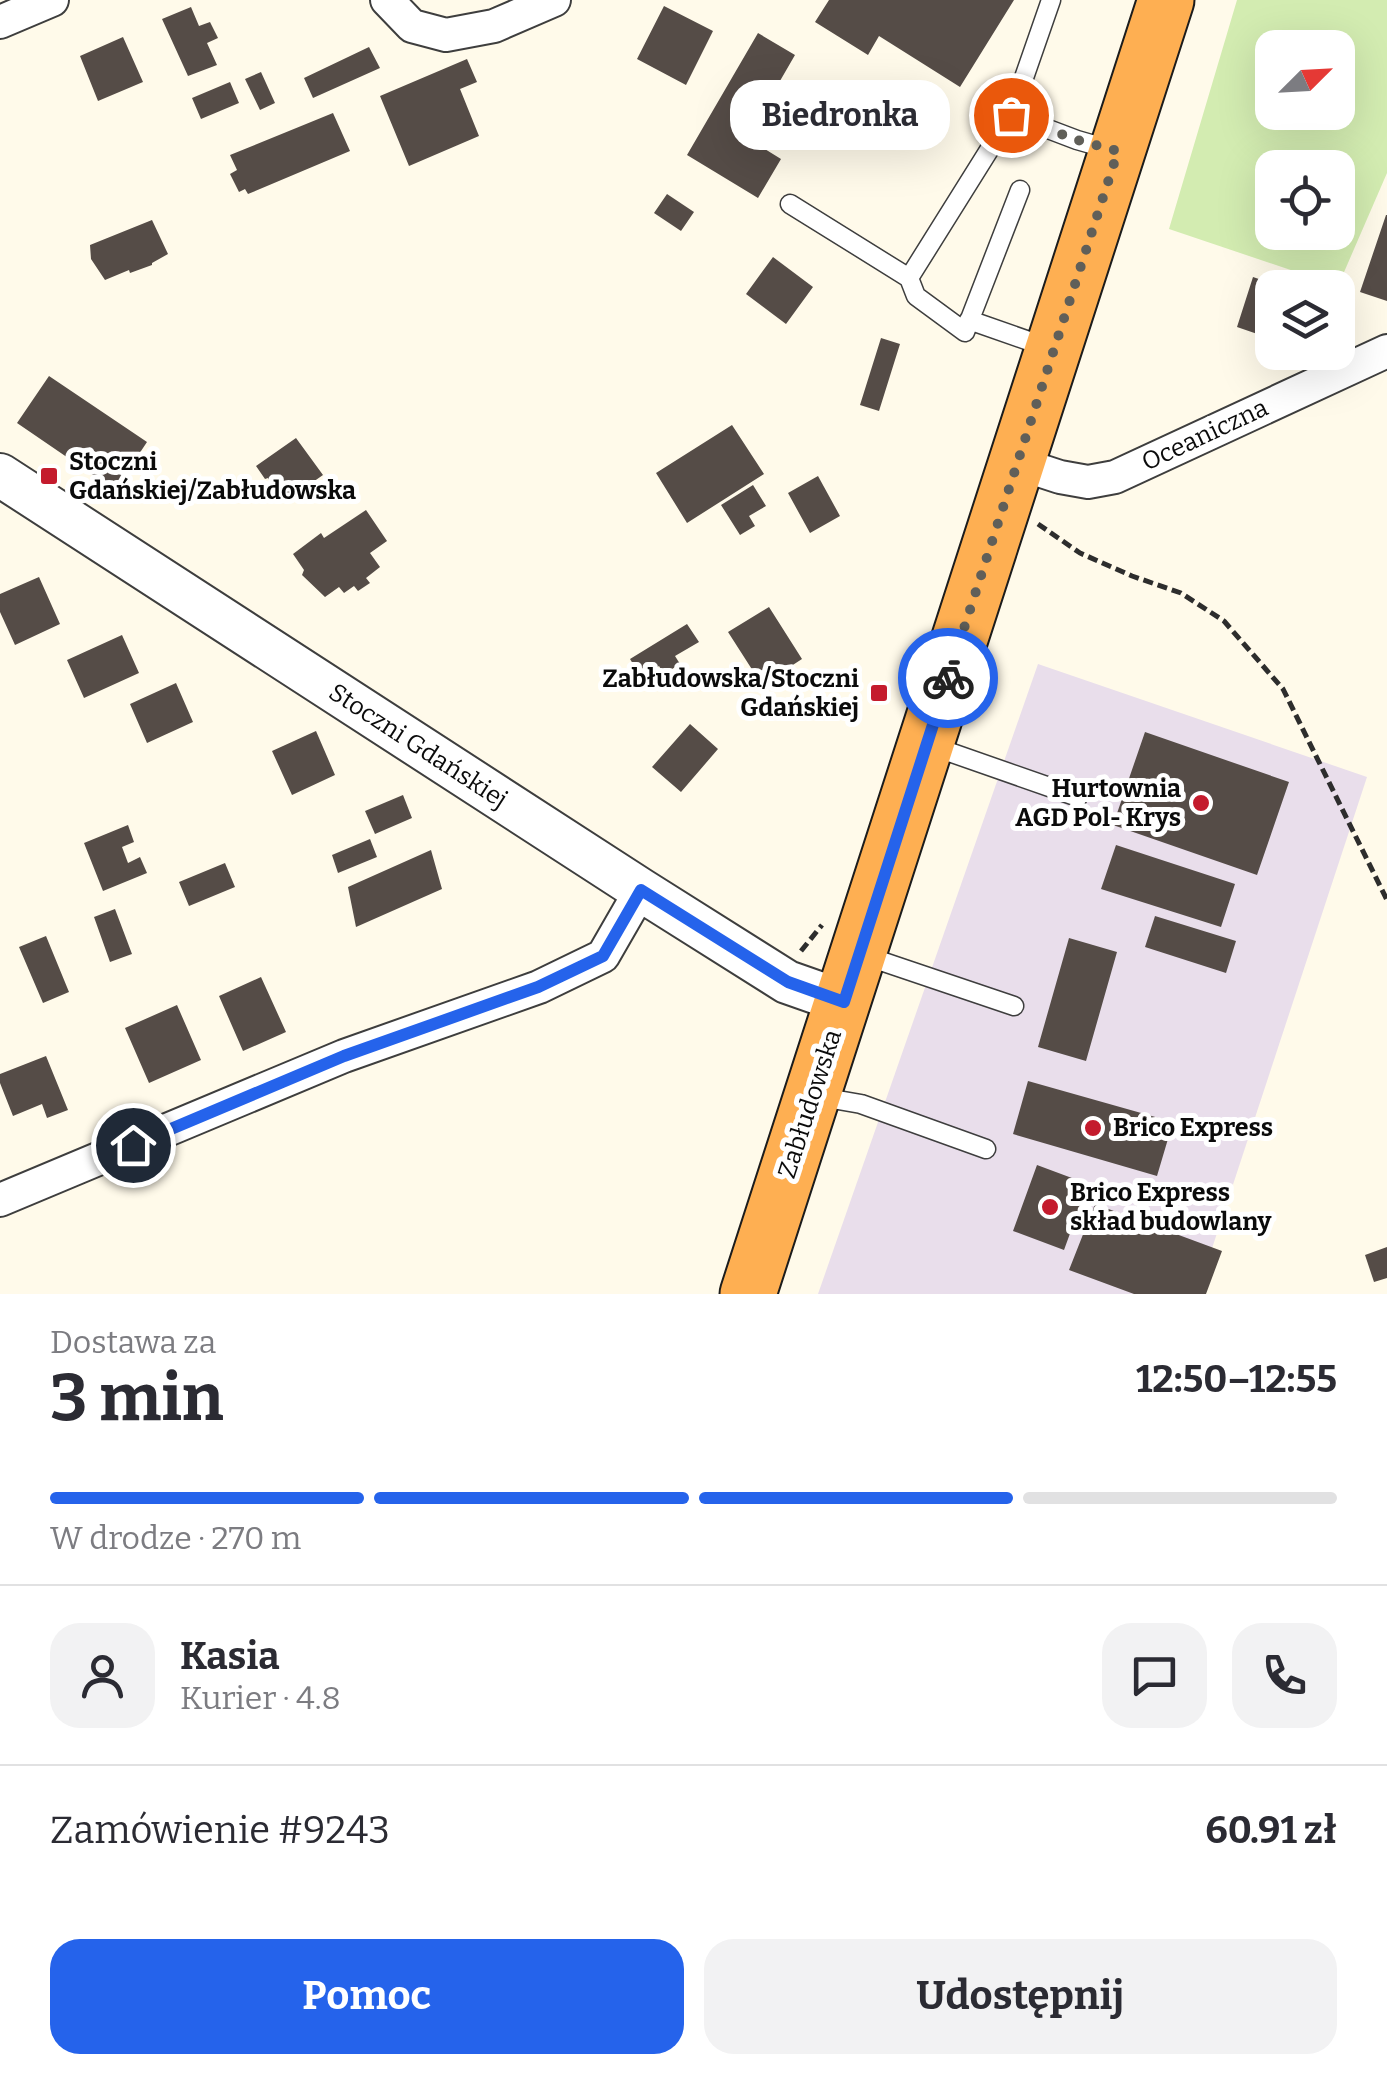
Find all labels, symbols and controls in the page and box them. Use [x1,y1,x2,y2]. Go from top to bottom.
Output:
north arrow [1255,30,1355,130]
map controls [1255,30,1355,370]
pin [969,73,1054,158]
callout: Biedronka [731,80,951,150]
icon: bag [984,88,1039,143]
text: Biedronka [761,96,919,134]
button: locate [1255,150,1355,250]
button: layers [1255,270,1355,370]
street label: Oceaniczna [1137,393,1273,477]
place label: Stoczni Gdańskiej/Zabłudowska [69,447,356,506]
marker: Stoczni Gdańskiej/Zabłudowska [38,465,60,487]
courier [898,628,998,728]
icon: bike [921,651,976,706]
place label: Zabłudowska/Stoczni Gdańskiej [602,664,859,723]
street label: Stoczni Gdańskiej [323,677,513,815]
marker: Zabłudowska/Stoczni Gdańskiej [868,682,890,704]
place label: Hurtownia AGD Pol- Krys [1015,774,1181,833]
marker: Hurtownia AGD Pol- Krys [1190,792,1212,814]
street label: Zabłudowska [772,1026,848,1182]
pin [91,1103,176,1188]
place label: Brico Express [1113,1113,1273,1143]
marker: Brico Express [1082,1117,1104,1139]
icon: home [106,1118,161,1173]
place label: Brico Express skład budowlany [1070,1178,1272,1237]
marker: Brico Express skład budowlany [1039,1196,1061,1218]
text: Dostawa za [50,1323,216,1361]
text: 12:50–12:55 [1136,1356,1337,1402]
text: 3 min [50,1359,224,1437]
text: W drodze · 270 m [50,1519,301,1557]
button: person [50,1623,155,1728]
button: chat [1102,1623,1207,1728]
button: phone [1232,1623,1337,1728]
text: Kasia [180,1633,279,1679]
text: Kurier · 4.8 [180,1679,341,1717]
text: Zamówienie #9243 [50,1807,390,1853]
text: 60.91 zł [1205,1807,1337,1853]
button: Pomoc [50,1939,684,2054]
button: Udostępnij [704,1939,1337,2054]

